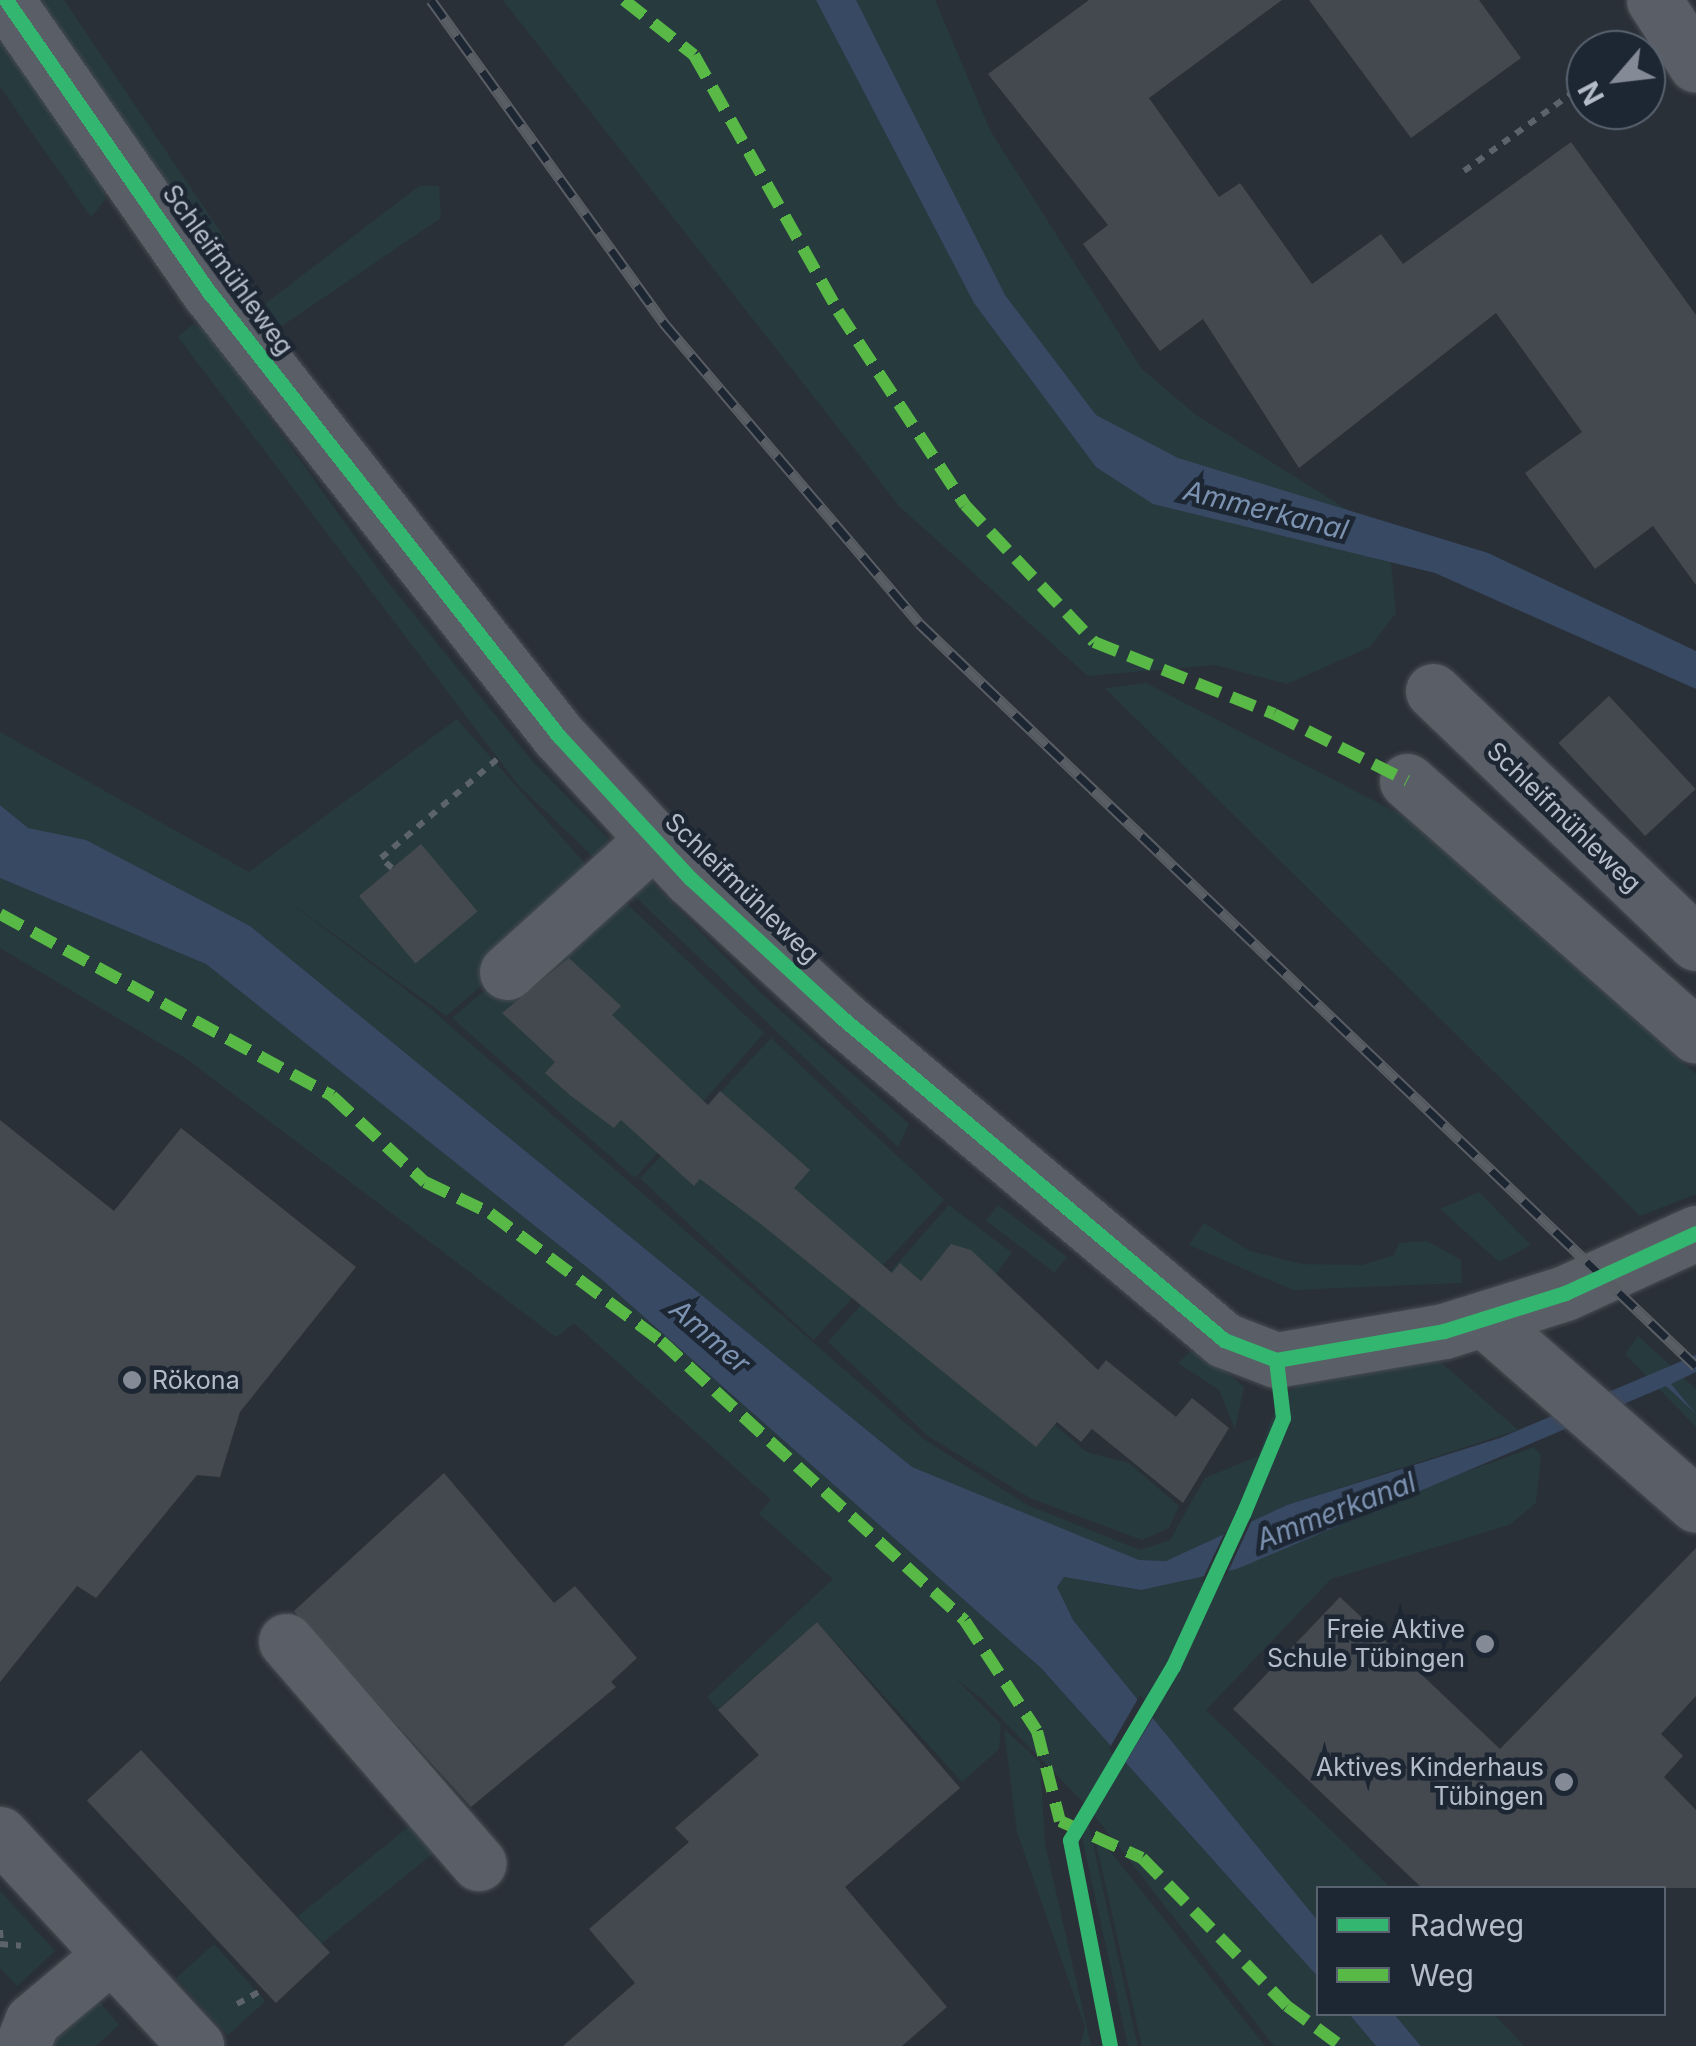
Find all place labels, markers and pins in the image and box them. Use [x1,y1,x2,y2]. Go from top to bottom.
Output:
place label: Rökona [152,1365,240,1395]
marker: Rökona [121,1369,143,1391]
place label: Freie Aktive Schule Tübingen [1267,1615,1465,1674]
marker: Freie Aktive Schule Tübingen [1474,1633,1496,1655]
place label: Aktives Kinderhaus Tübingen [1316,1753,1544,1812]
marker: Aktives Kinderhaus Tübingen [1553,1771,1575,1793]

